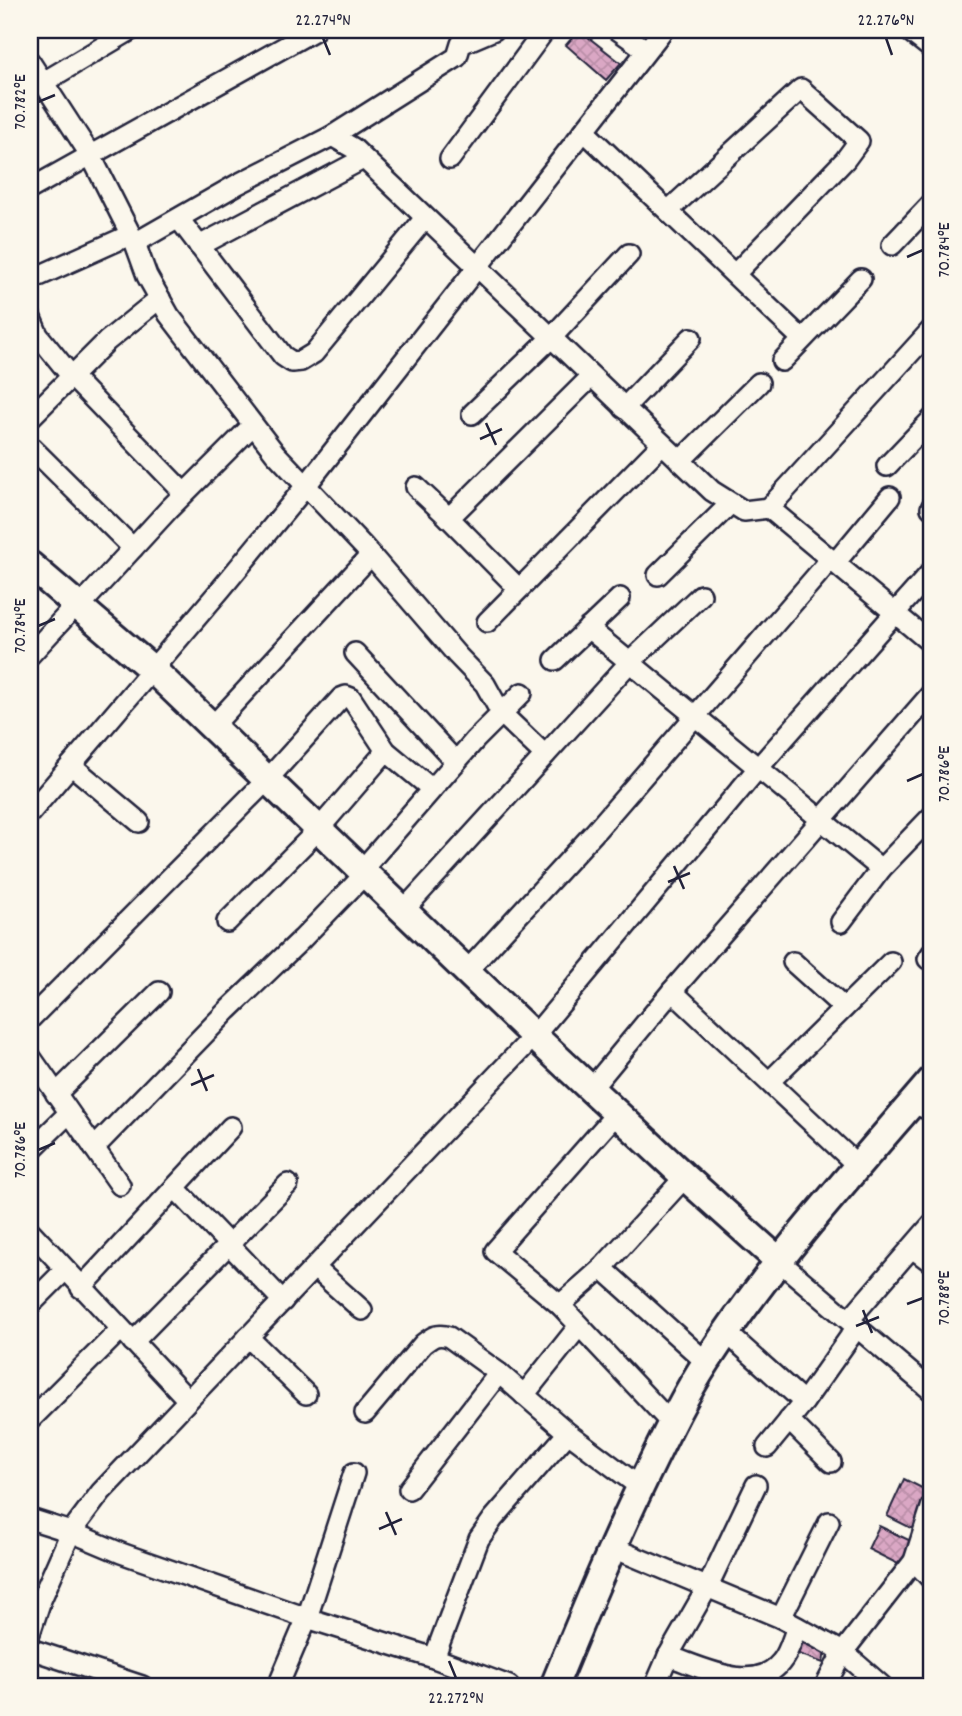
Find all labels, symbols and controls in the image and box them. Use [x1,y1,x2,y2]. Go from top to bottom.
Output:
text: 22.274°N [295,9,351,34]
text: 22.276°N [858,9,914,34]
text: 70.782°E [9,74,34,130]
text: 70.784°E [933,222,958,278]
text: 70.784°E [9,598,34,654]
text: 70.786°E [933,746,958,802]
text: 70.786°E [9,1122,34,1178]
text: 70.788°E [933,1271,958,1325]
text: 22.272°N [428,1687,484,1712]

